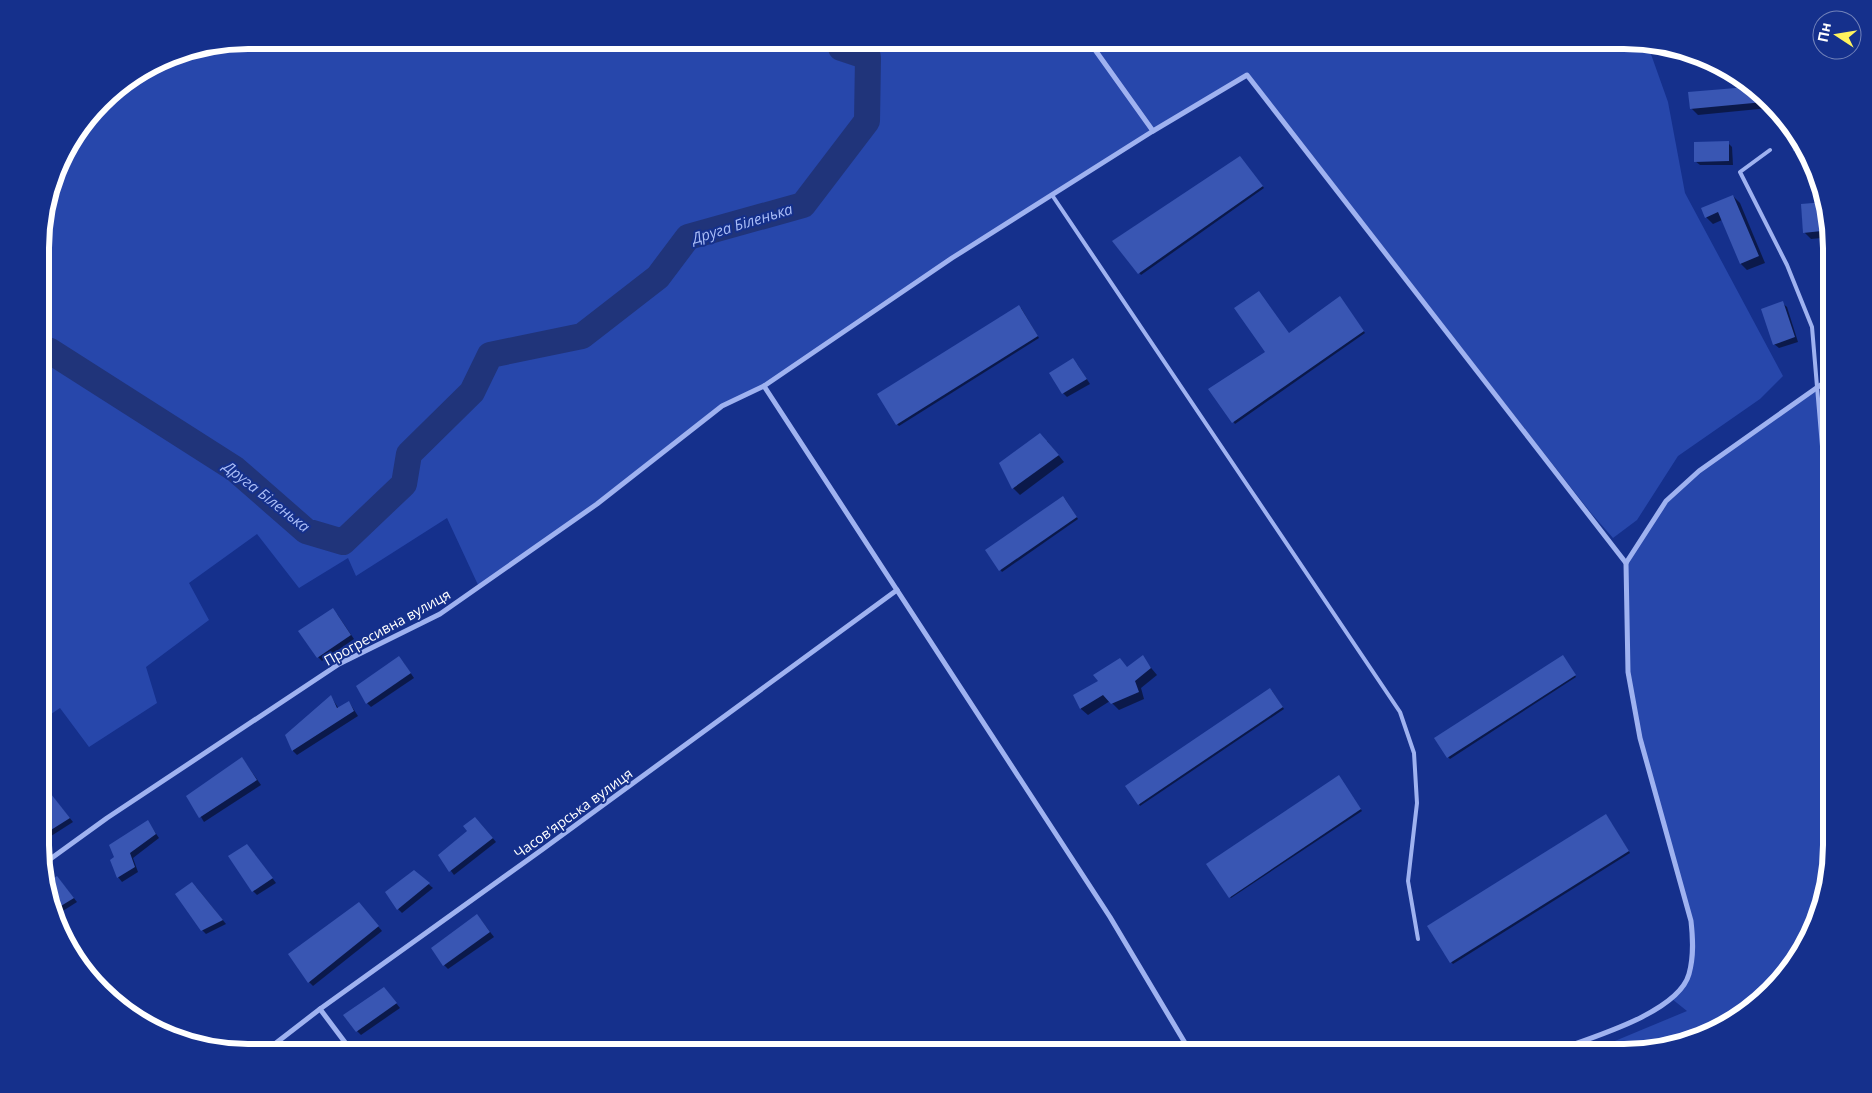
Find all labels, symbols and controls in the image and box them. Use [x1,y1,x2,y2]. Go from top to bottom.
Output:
north arrow [1812,10,1862,60]
text: Пн [1812,21,1835,44]
water label: Друга Біленька [687,198,795,248]
water label: Друга Біленька [218,455,315,536]
street label: Прогресивна вулиця [320,584,454,670]
street label: Часов'ярська вулиця [510,764,636,862]

